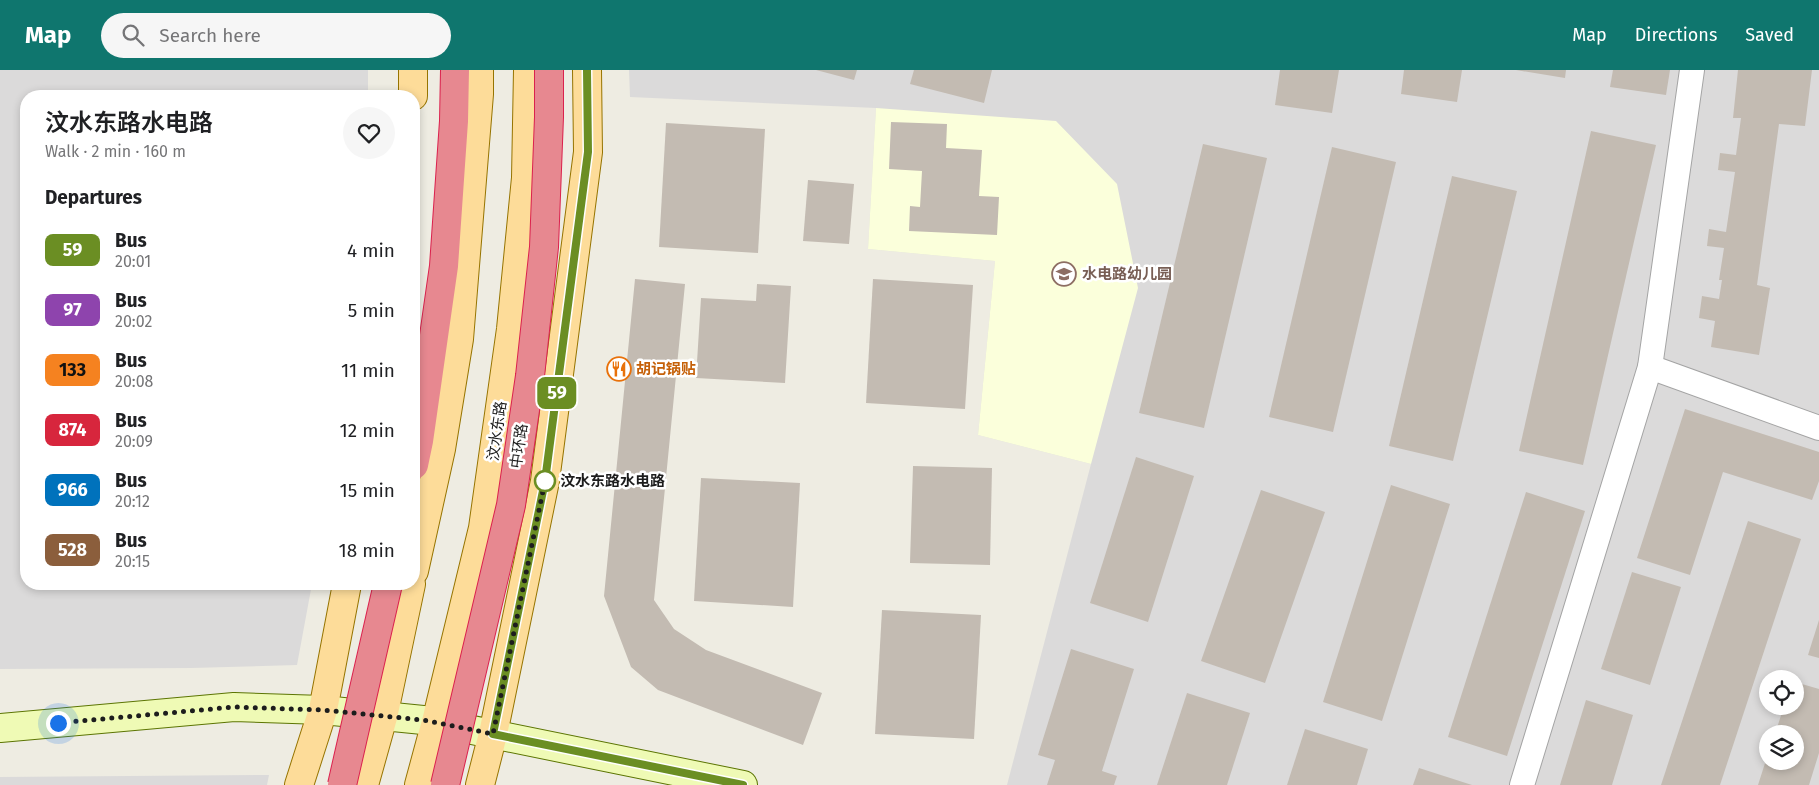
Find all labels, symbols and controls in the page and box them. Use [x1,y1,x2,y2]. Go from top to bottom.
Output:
search box [101,13,451,58]
text: Map [25,21,71,49]
icon: search [119,21,147,49]
text: Search here [159,24,261,47]
text: Map [1572,24,1607,46]
text: Directions [1635,24,1717,46]
text: Saved [1745,24,1794,46]
button: heart [343,107,395,159]
text: 汶水东路水电路 [45,109,213,137]
text: Walk · 2 min · 160 m [45,142,186,161]
text: Departures [45,186,142,209]
text: Bus [115,229,147,252]
text: 59 [63,239,82,261]
text: 4 min [347,239,395,262]
text: 20:01 [115,252,151,271]
school or university icon: 水电路幼儿园 [1051,261,1077,287]
place label: 水电路幼儿园 [1082,265,1172,283]
text: Bus [115,289,147,312]
text: 97 [63,299,82,321]
text: 5 min [348,299,395,322]
text: 20:02 [115,312,152,331]
text: Bus [115,349,147,372]
restaurant icon: 胡记锅贴 [606,356,632,382]
text: 133 [59,359,86,381]
text: 11 min [341,359,395,382]
place label: 胡记锅贴 [636,360,696,378]
text: 20:08 [115,372,153,391]
line badge: 59 [534,377,580,409]
text: 59 [547,382,567,404]
street label: 汶水东路 [484,400,510,462]
text: Bus [115,409,147,432]
text: 874 [58,419,87,441]
text: 12 min [340,419,395,442]
street label: 中环路 [507,422,531,470]
text: 20:09 [115,432,153,451]
text: Bus [115,469,147,492]
marker: 汶水东路水电路 [534,470,556,492]
place label: 汶水东路水电路 [560,472,665,490]
text: 966 [57,479,88,501]
text: 15 min [339,479,395,502]
text: 20:12 [115,492,150,511]
text: Bus [115,529,147,552]
text: 528 [58,539,87,561]
text: 18 min [338,539,395,562]
text: 20:15 [115,552,150,571]
map controls [1759,670,1804,770]
button: locate [1759,670,1804,715]
your location [46,711,71,736]
button: layers [1759,725,1804,770]

